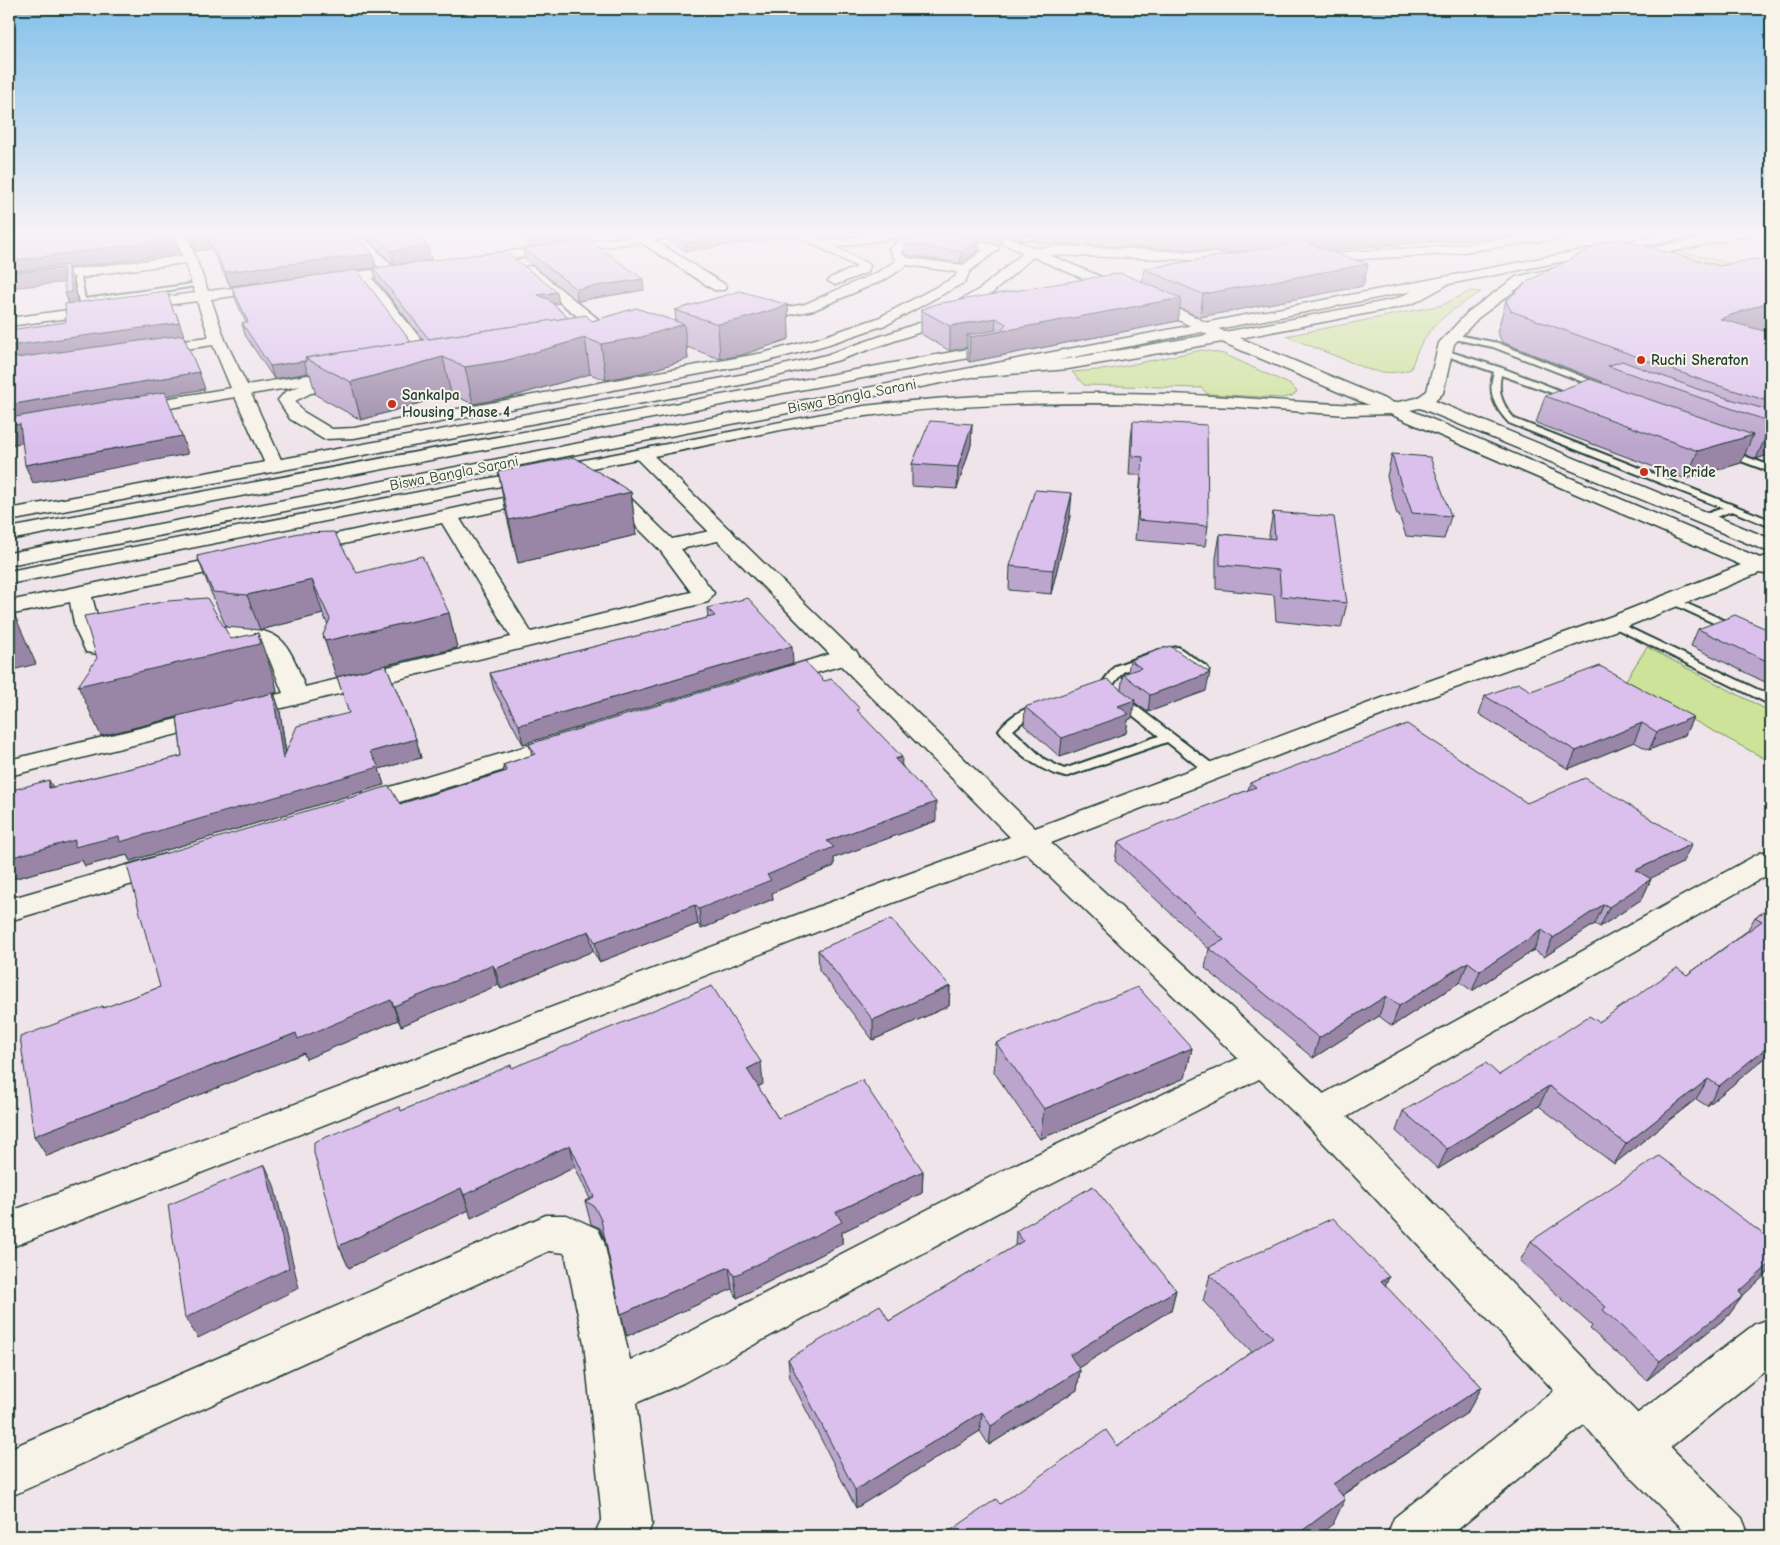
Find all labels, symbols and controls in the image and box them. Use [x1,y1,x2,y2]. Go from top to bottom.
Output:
place label: Ruchi Sheraton [1651,351,1749,369]
marker: Ruchi Sheraton [1635,354,1647,366]
street label: Biswa Bangla Sarani [786,375,918,417]
place label: Sankalpa Housing Phase 4 [402,386,510,421]
marker: Sankalpa Housing Phase 4 [386,398,398,410]
street label: Biswa Bangla Sarani [388,452,520,494]
place label: The Pride [1654,463,1716,481]
marker: The Pride [1638,466,1650,478]

